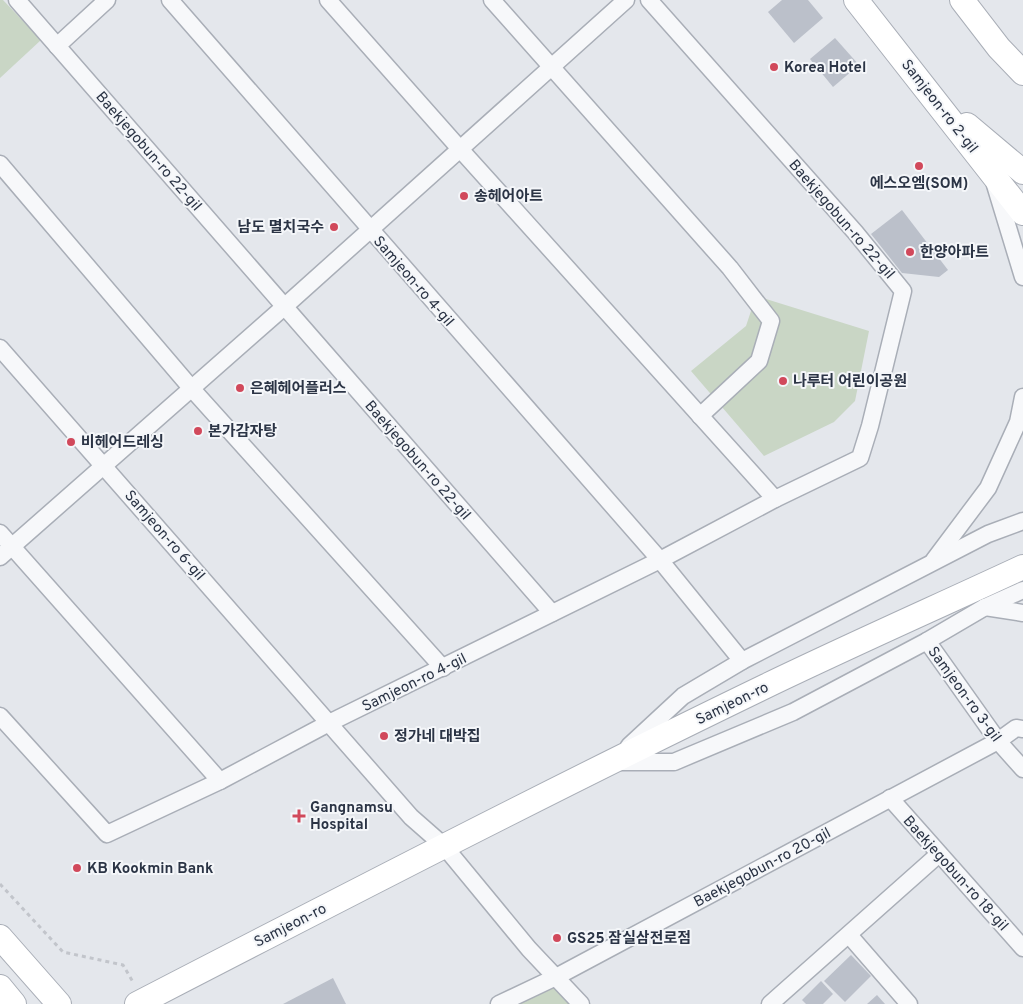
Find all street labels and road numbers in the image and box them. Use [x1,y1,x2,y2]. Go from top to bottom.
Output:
street label: Samjeon-ro 2-gil [896,56,981,158]
street label: Baekjegobun-ro 22-gil [91,88,205,216]
street label: Baekjegobun-ro 22-gil [784,156,898,284]
street label: Samjeon-ro 4-gil [368,233,457,331]
street label: Baekjegobun-ro 22-gil [360,397,474,525]
street label: Samjeon-ro 6-gil [119,487,208,585]
street label: Samjeon-ro 3-gil [923,643,1005,746]
street label: Samjeon-ro 4-gil [359,650,470,717]
street label: Samjeon-ro [693,679,772,730]
street label: Baekjegobun-ro 18-gil [898,812,1012,936]
street label: Baekjegobun-ro 20-gil [691,824,835,913]
street label: Samjeon-ro [251,900,330,953]

